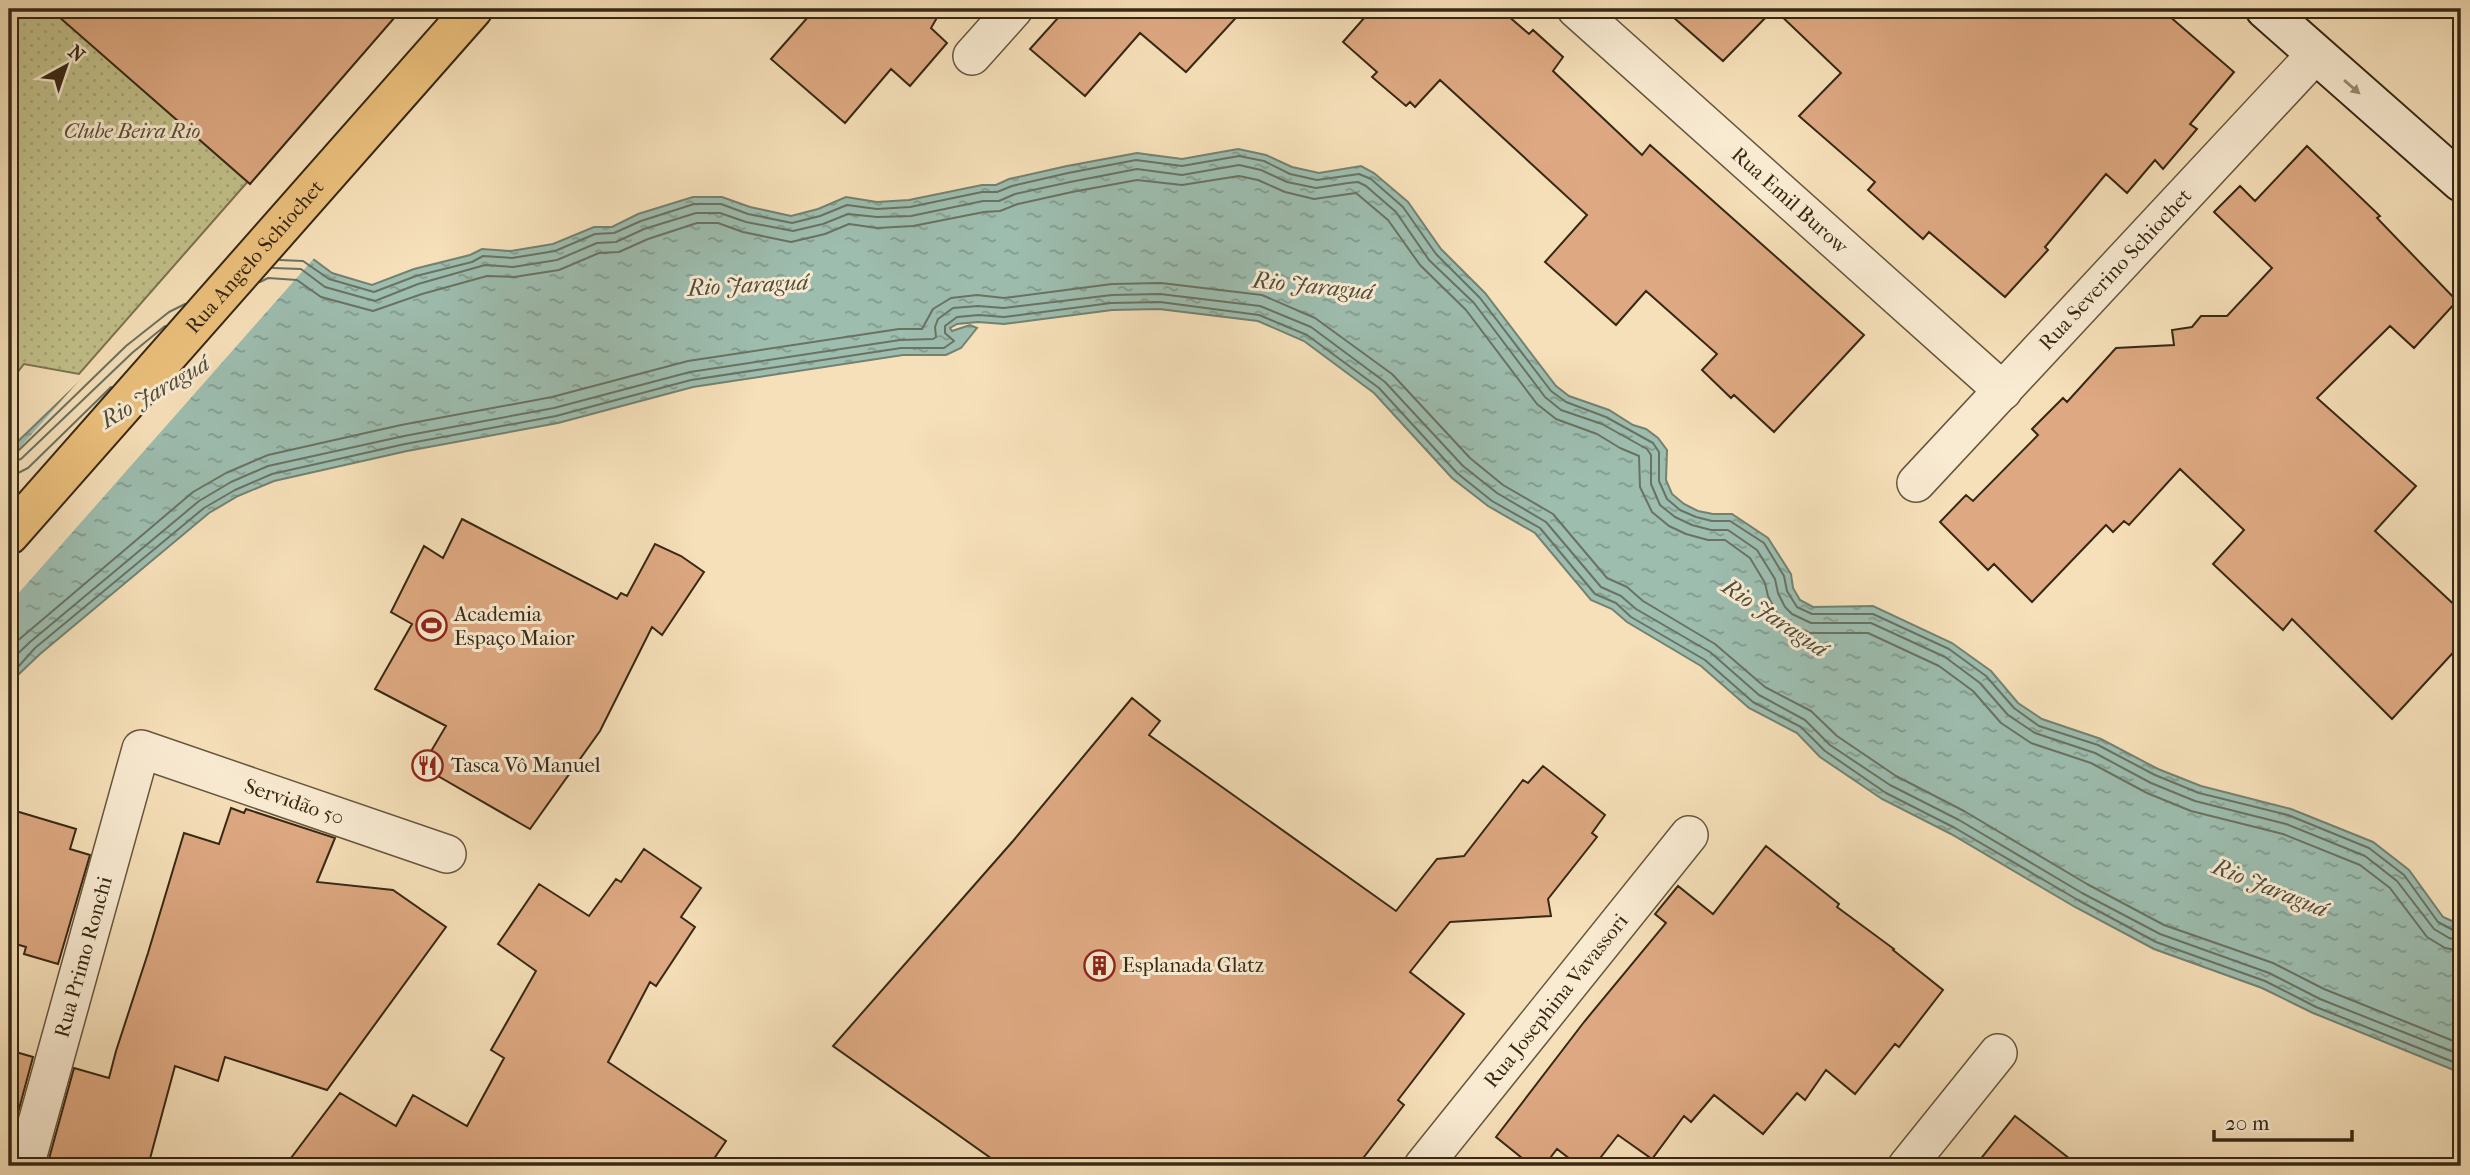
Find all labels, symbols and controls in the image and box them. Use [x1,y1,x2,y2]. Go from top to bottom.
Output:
north arrow [32,32,102,102]
text: N [64,41,89,67]
one-way arrow [2343,79,2361,95]
park label: Clube Beira Rio [64,119,200,143]
street label: Rua Emil Burow [1727,142,1854,260]
street label: Rua Angelo Schiochet [180,175,329,338]
street label: Rua Severino Schiochet [2034,183,2197,355]
water label: Rio Jaraguá [1249,266,1378,306]
water label: Rio Jaraguá [685,268,812,302]
water label: Rio Jaraguá [94,349,217,435]
water label: Rio Jaraguá [1716,572,1835,665]
place label: Academia Espaço Maior [453,602,575,650]
sports icon: Academia Espaço Maior [414,609,448,643]
restaurant icon: Tasca Vô Manuel [411,748,445,782]
place label: Tasca Vô Manuel [451,753,601,777]
street label: Servidão 50 [241,773,347,830]
water label: Rio Jaraguá [2207,852,2334,924]
street label: Rua Primo Ronchi [49,874,117,1040]
street label: Rua Josephina Vavassori [1479,909,1633,1092]
building icon: Esplanada Glatz [1082,948,1116,982]
place label: Esplanada Glatz [1122,953,1264,977]
scale bar [2214,1098,2353,1142]
text: 20 m [2225,1111,2270,1135]

